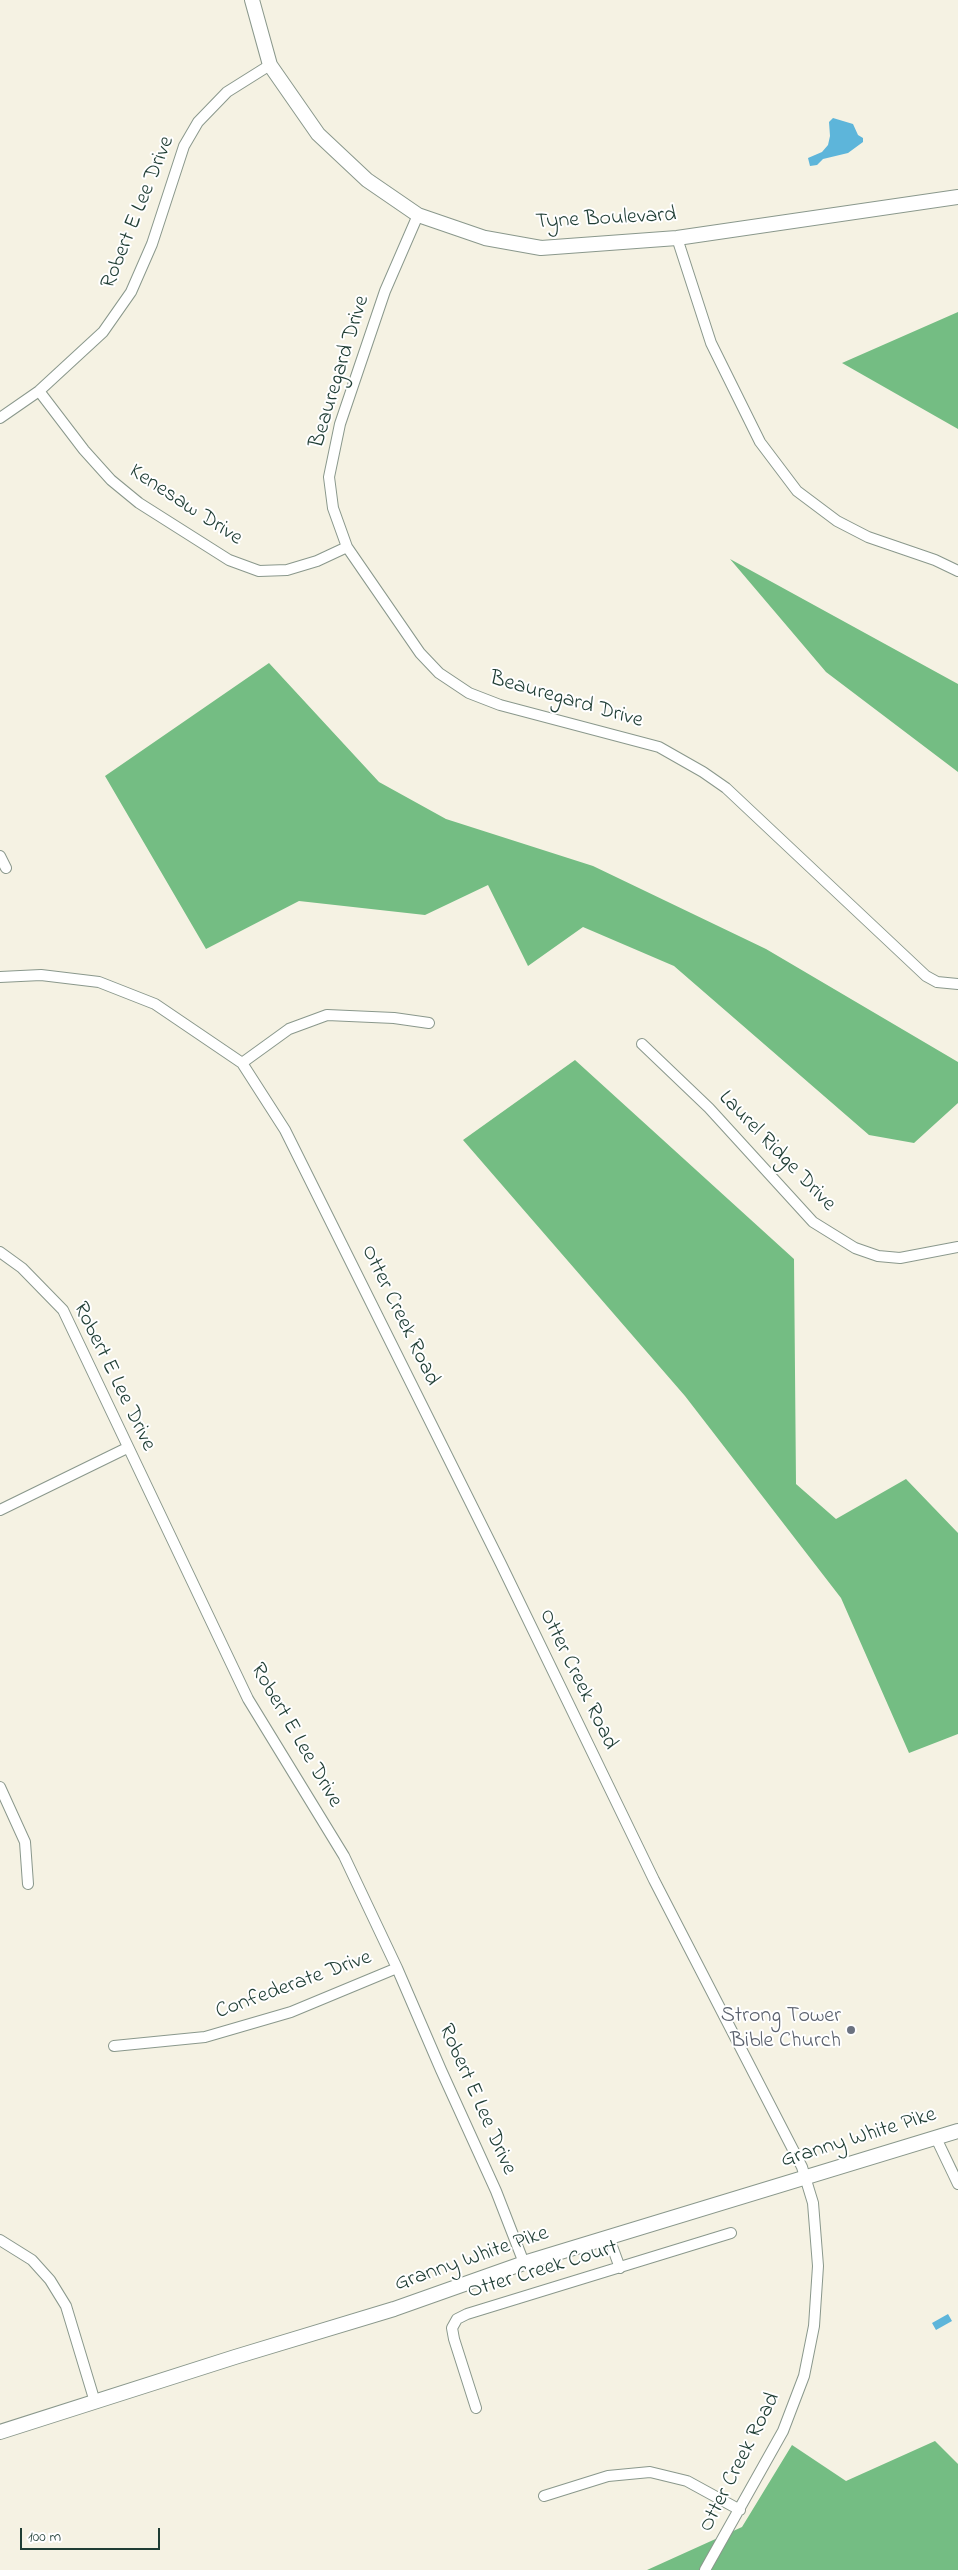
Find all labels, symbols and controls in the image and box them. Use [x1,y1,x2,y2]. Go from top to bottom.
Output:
street label: Robert E Lee Drive [96,133,182,293]
street label: Tyne Boulevard [535,203,677,237]
street label: Beauregard Drive [305,293,377,451]
street label: Kenesaw Drive [123,459,247,553]
street label: Beauregard Drive [486,667,646,735]
street label: Laurel Ridge Drive [712,1086,840,1218]
street label: Otter Creek Road [354,1241,444,1391]
street label: Robert E Lee Drive [66,1298,160,1456]
street label: Otter Creek Road [532,1605,622,1755]
street label: Robert E Lee Drive [243,1659,347,1813]
street label: Confederate Drive [212,1946,376,2026]
place label: Strong Tower Bible Church [721,2004,841,2056]
street label: Robert E Lee Drive [431,2021,521,2179]
marker: Strong Tower Bible Church [845,2024,857,2036]
street label: Granny White Pike [778,2103,940,2175]
street label: Granny White Pike [392,2221,552,2299]
street label: Otter Creek Court [465,2236,621,2306]
street label: Otter Creek Road [695,2389,787,2537]
scale bar [22,2518,162,2550]
text: 100 m [28,2526,61,2548]

